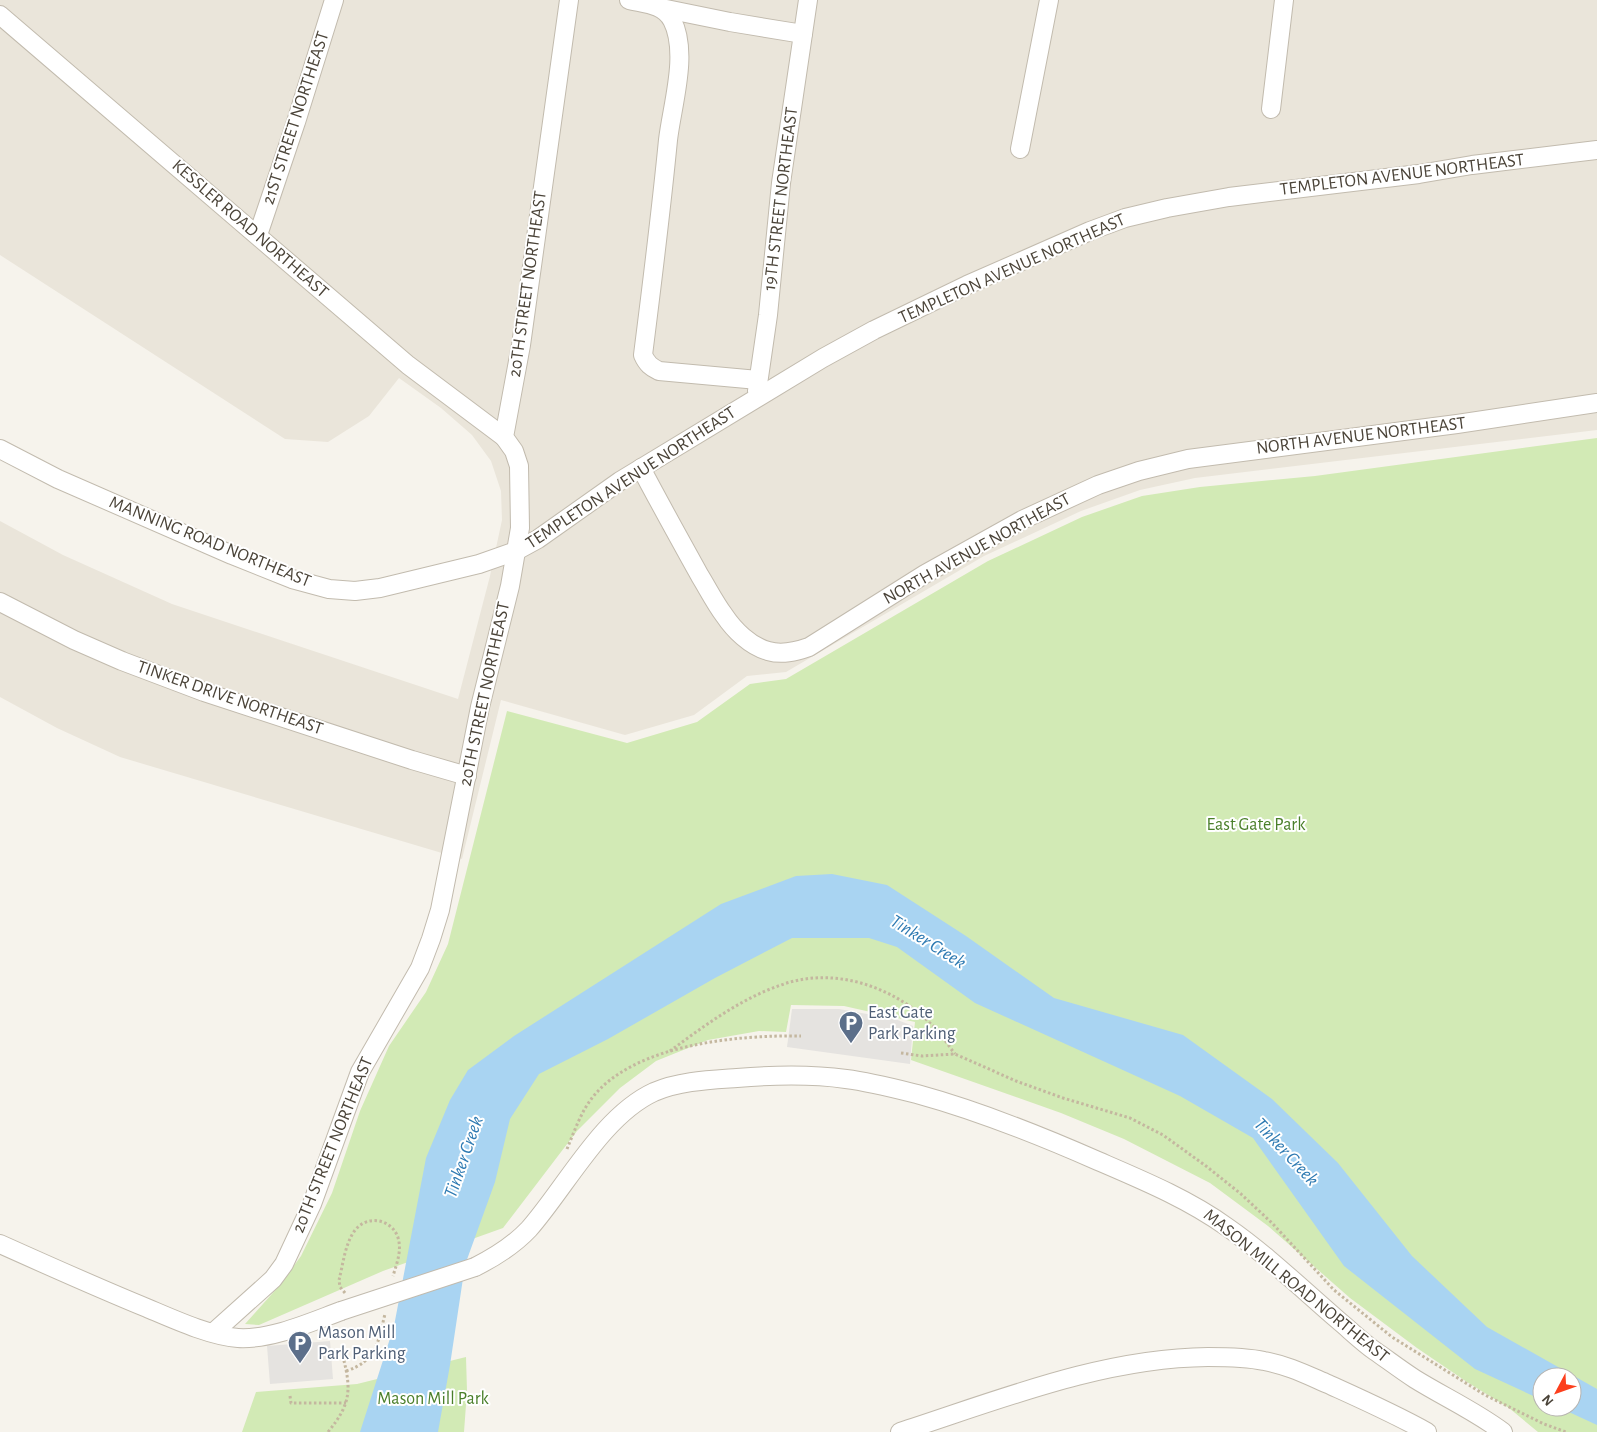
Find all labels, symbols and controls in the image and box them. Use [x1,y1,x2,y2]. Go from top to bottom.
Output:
street label: 21ST STREET NORTHEAST [260,29,333,207]
street label: 19TH STREET NORTHEAST [761,106,801,292]
street label: TEMPLETON AVENUE NORTHEAST [1279,151,1525,199]
street label: KESSLER ROAD NORTHEAST [168,156,332,302]
street label: 20TH STREET NORTHEAST [506,190,550,378]
street label: TEMPLETON AVENUE NORTHEAST [896,211,1128,327]
street label: TEMPLETON AVENUE NORTHEAST [523,403,739,553]
street label: NORTH AVENUE NORTHEAST [1255,414,1467,458]
street label: NORTH AVENUE NORTHEAST [880,490,1074,608]
street label: MANNING ROAD NORTHEAST [107,493,314,591]
street label: 20TH STREET NORTHEAST [457,600,513,788]
street label: TINKER DRIVE NORTHEAST [135,658,325,738]
park label: East Gate Park [1207,816,1306,834]
water label: Tinker Creek [887,911,969,973]
place label: East Gate Park Parking [868,1004,956,1043]
parking icon: East Gate Park Parking [838,1010,864,1044]
street label: 20TH STREET NORTHEAST [289,1054,377,1235]
water label: Tinker Creek [441,1113,487,1200]
water label: Tinker Creek [1250,1114,1322,1190]
street label: MASON MILL ROAD NORTHEAST [1200,1206,1392,1366]
place label: Mason Mill Park Parking [318,1324,406,1363]
parking icon: Mason Mill Park Parking [287,1330,313,1364]
north arrow [1532,1367,1582,1417]
park label: Mason Mill Park [377,1390,489,1408]
text: N [1539,1392,1556,1408]

